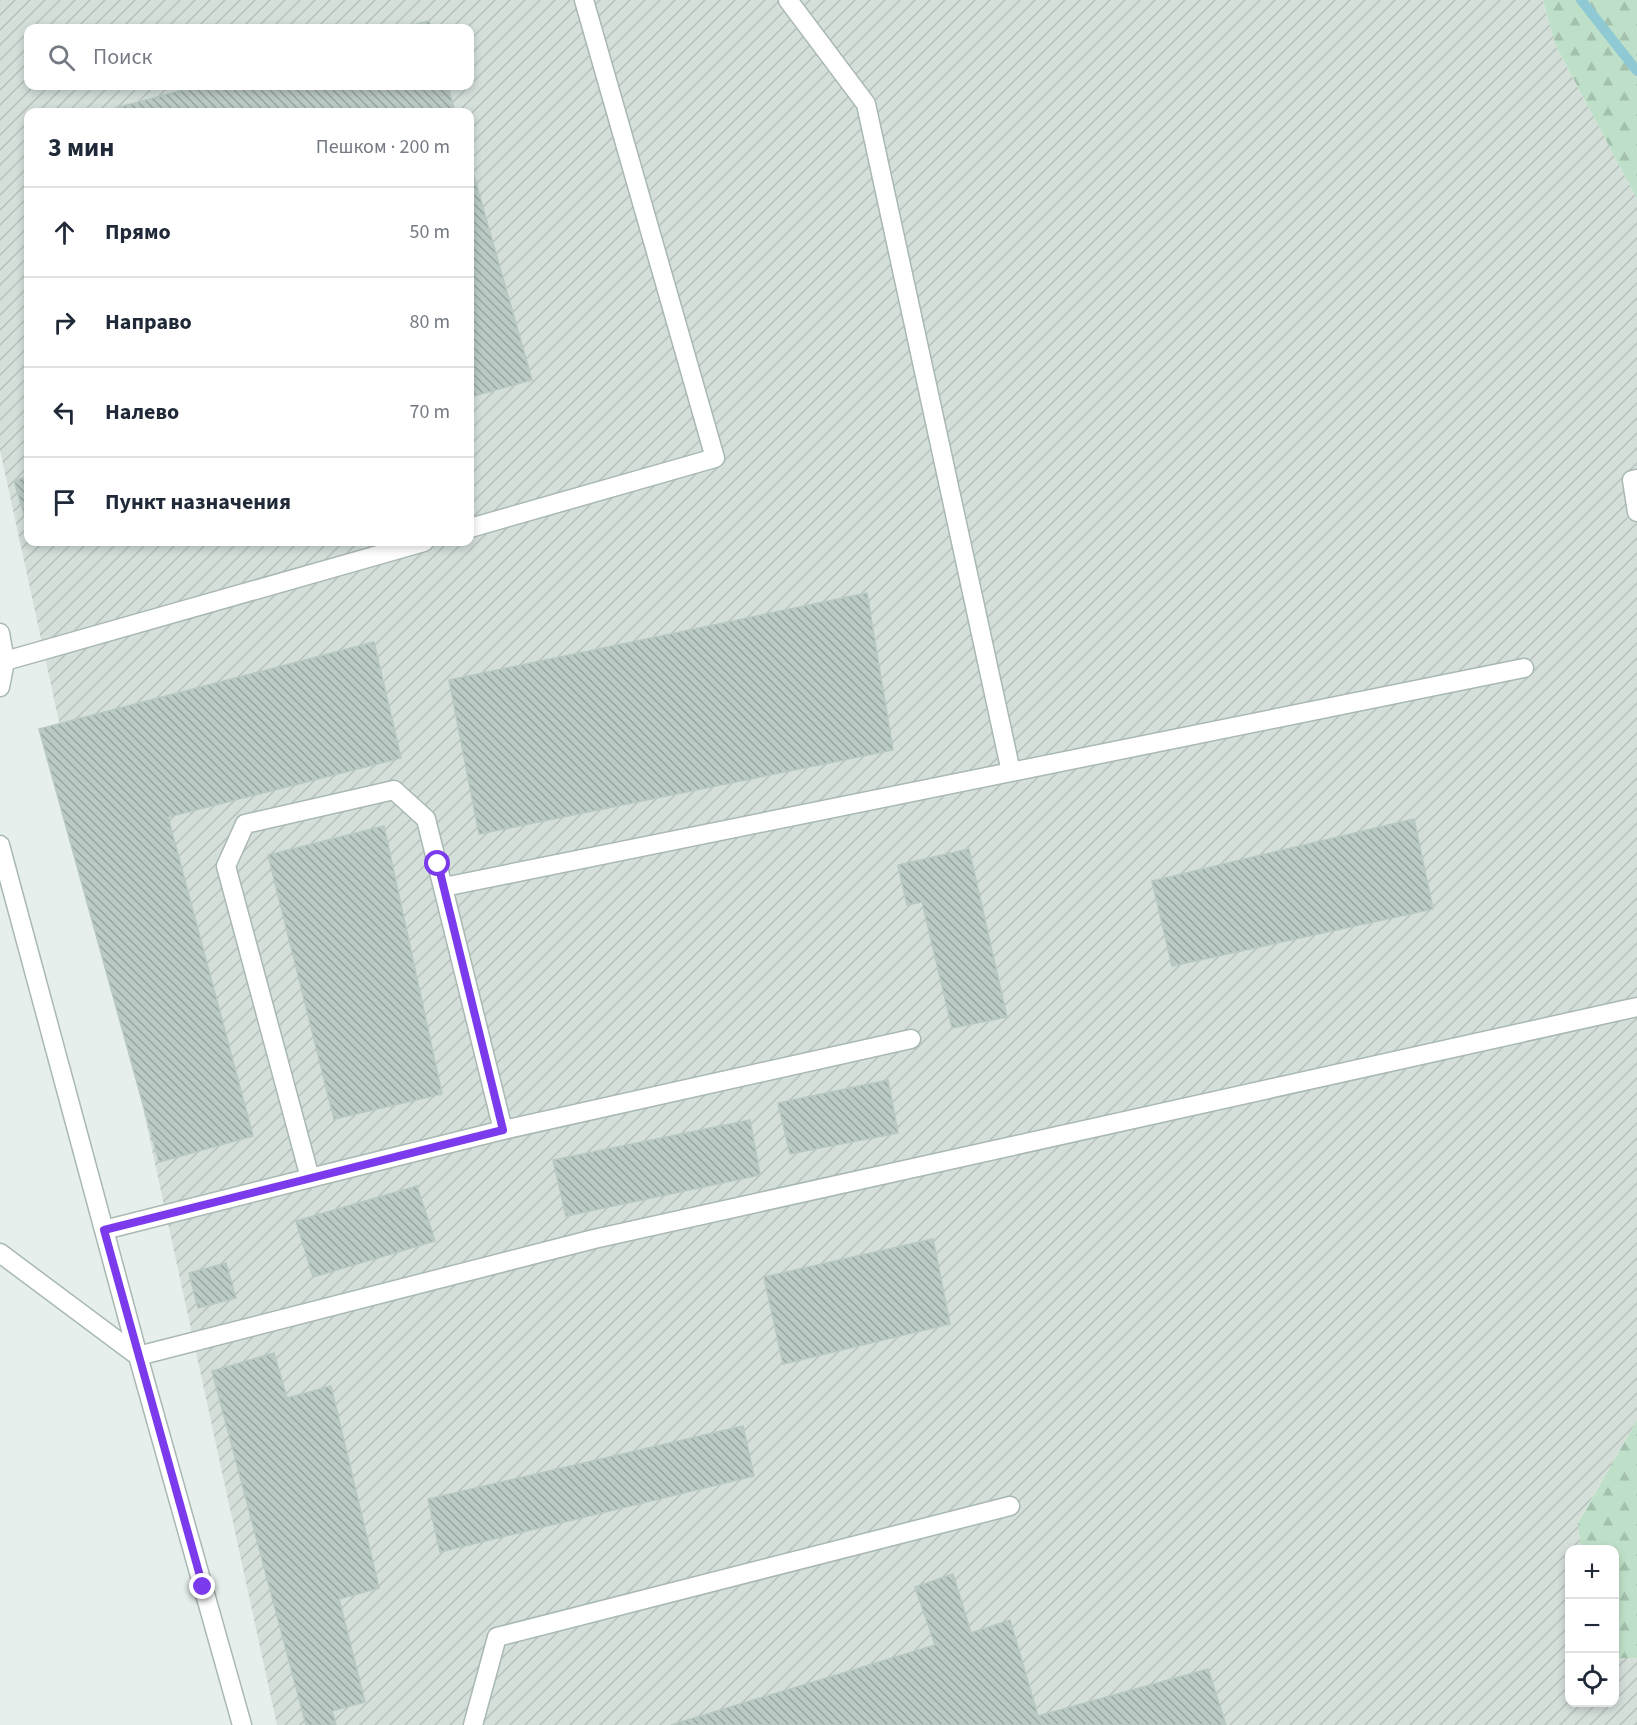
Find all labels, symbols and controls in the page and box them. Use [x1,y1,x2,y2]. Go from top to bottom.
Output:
search box [24,24,474,90]
icon: search [45,41,78,74]
text: Поиск [93,41,152,73]
text: 3 мин [48,129,114,166]
text: Пешком · 200 m [316,133,450,161]
icon: ahead [48,216,81,249]
text: Прямо [105,216,171,248]
text: 50 m [410,218,450,246]
icon: right [48,306,81,339]
text: Направо [105,306,192,338]
text: 80 m [410,308,450,336]
icon: left [48,396,81,429]
text: Налево [105,396,179,428]
text: 70 m [410,398,450,426]
icon: arrive [48,486,81,519]
text: Пункт назначения [105,486,291,518]
route start [424,850,450,876]
map controls [1565,1545,1619,1707]
button: + [1565,1545,1619,1599]
route end [189,1573,215,1599]
button: − [1565,1599,1619,1653]
button: locate [1565,1653,1619,1707]

